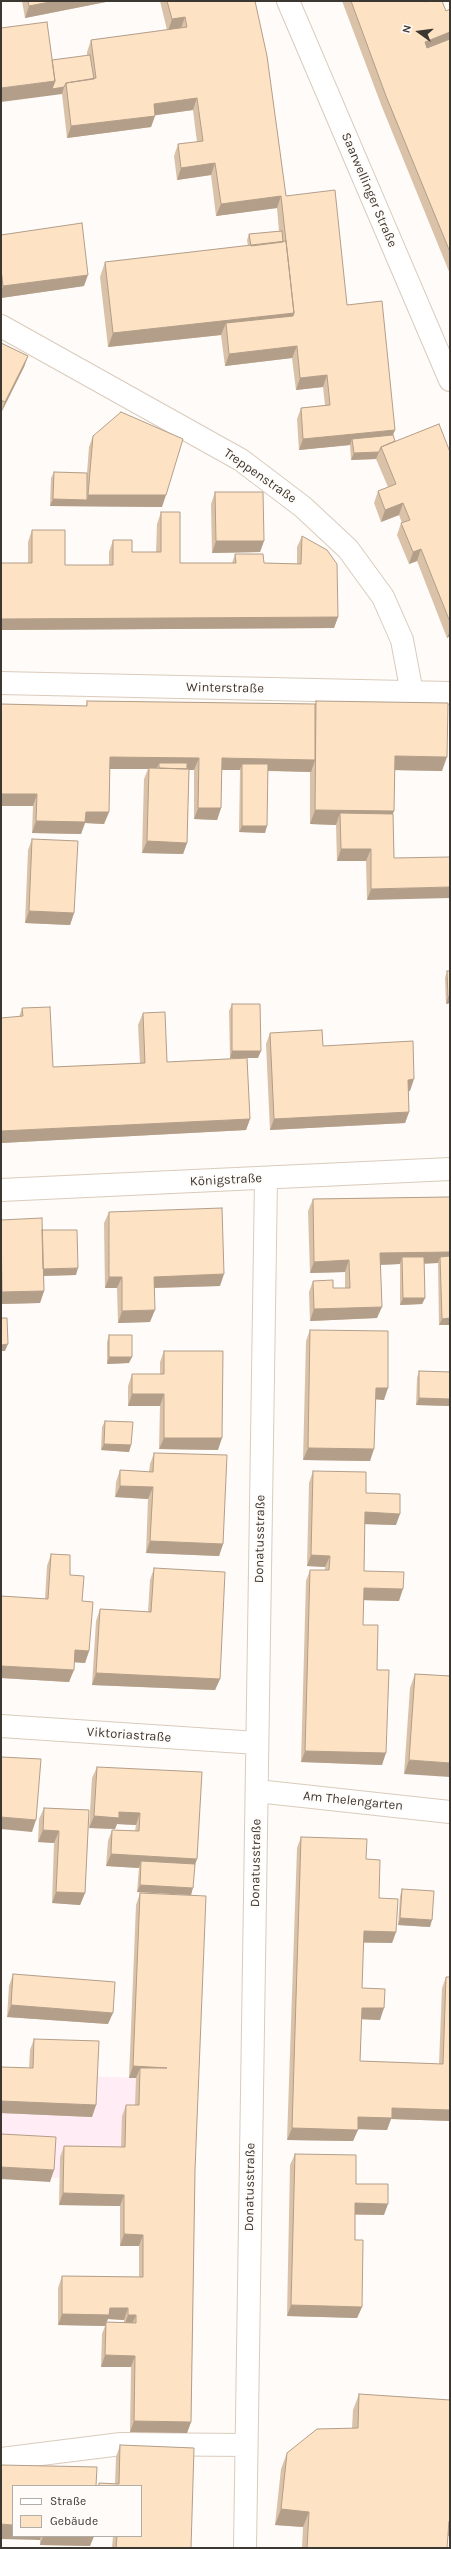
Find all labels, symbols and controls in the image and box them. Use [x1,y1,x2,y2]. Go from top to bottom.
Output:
north arrow [399,12,439,52]
text: N [400,24,414,34]
street label: Saarwellinger Straße [338,130,400,250]
street label: Treppenstraße [221,445,299,507]
street label: Winterstraße [186,680,264,696]
street label: Königstraße [189,1170,263,1190]
street label: Donatusstraße [251,1495,269,1583]
street label: Viktoriastraße [86,1724,172,1746]
street label: Am Thelengarten [302,1788,404,1814]
street label: Donatusstraße [247,1819,265,1907]
street label: Donatusstraße [241,2143,259,2231]
legend [12,2485,142,2537]
text: Straße [50,2494,86,2508]
text: Gebäude [50,2514,98,2528]

